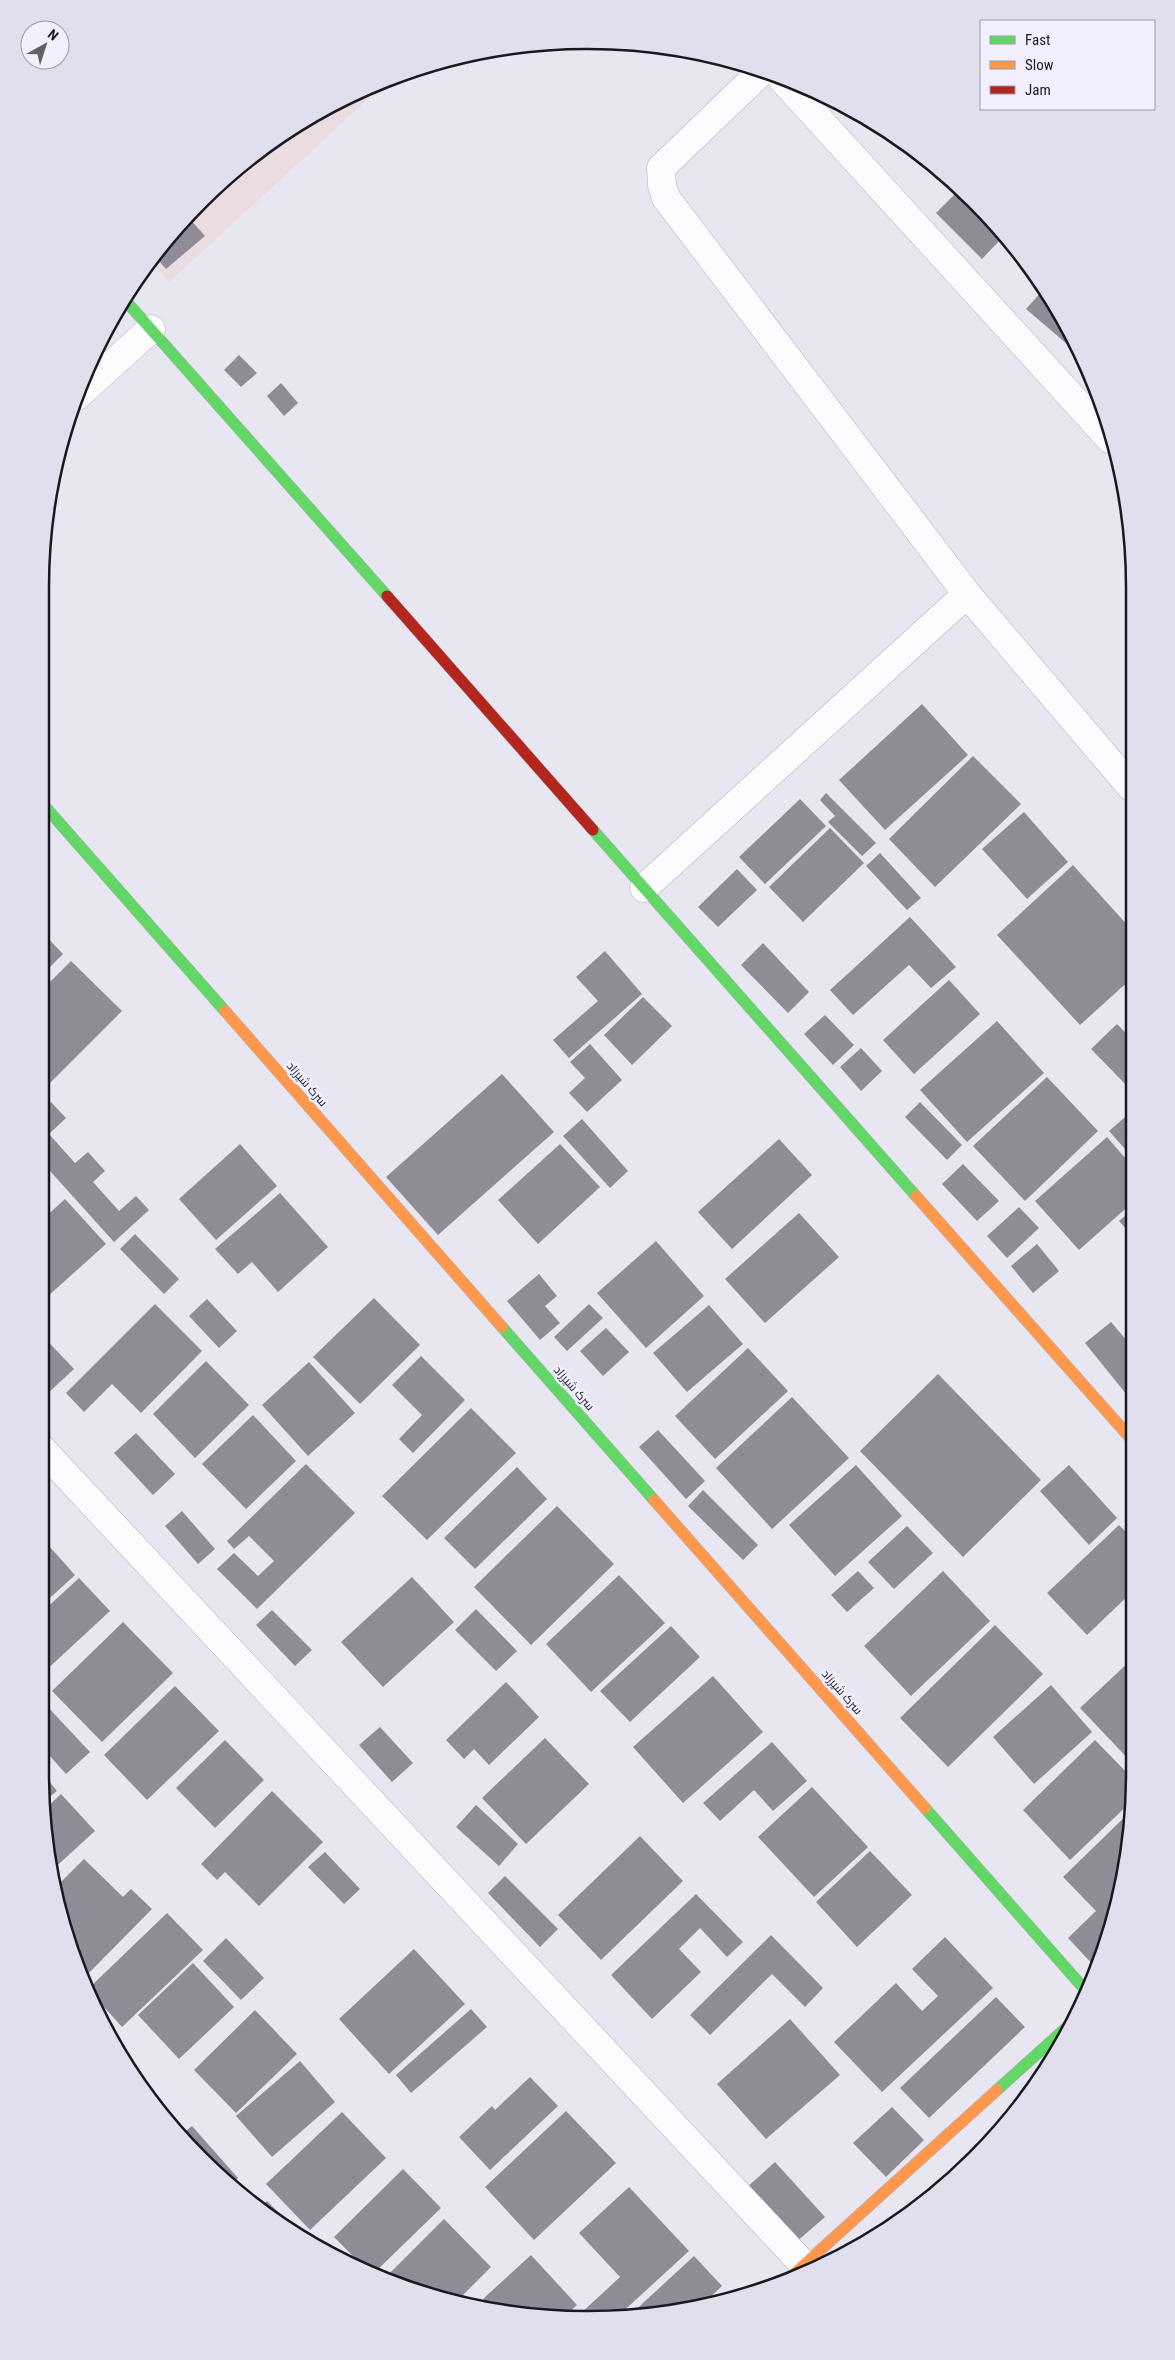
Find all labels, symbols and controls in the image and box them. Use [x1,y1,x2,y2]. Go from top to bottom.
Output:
north arrow [20,20,70,70]
legend [980,20,1155,110]
text: N [45,26,62,44]
text: Fast [1025,31,1050,49]
text: Slow [1025,56,1054,74]
text: Jam [1025,81,1051,99]
street label: سرک شیرزاد [284,1059,330,1109]
street label: سرک شیرزاد [551,1363,597,1413]
street label: سرک شیرزاد [819,1667,865,1717]

